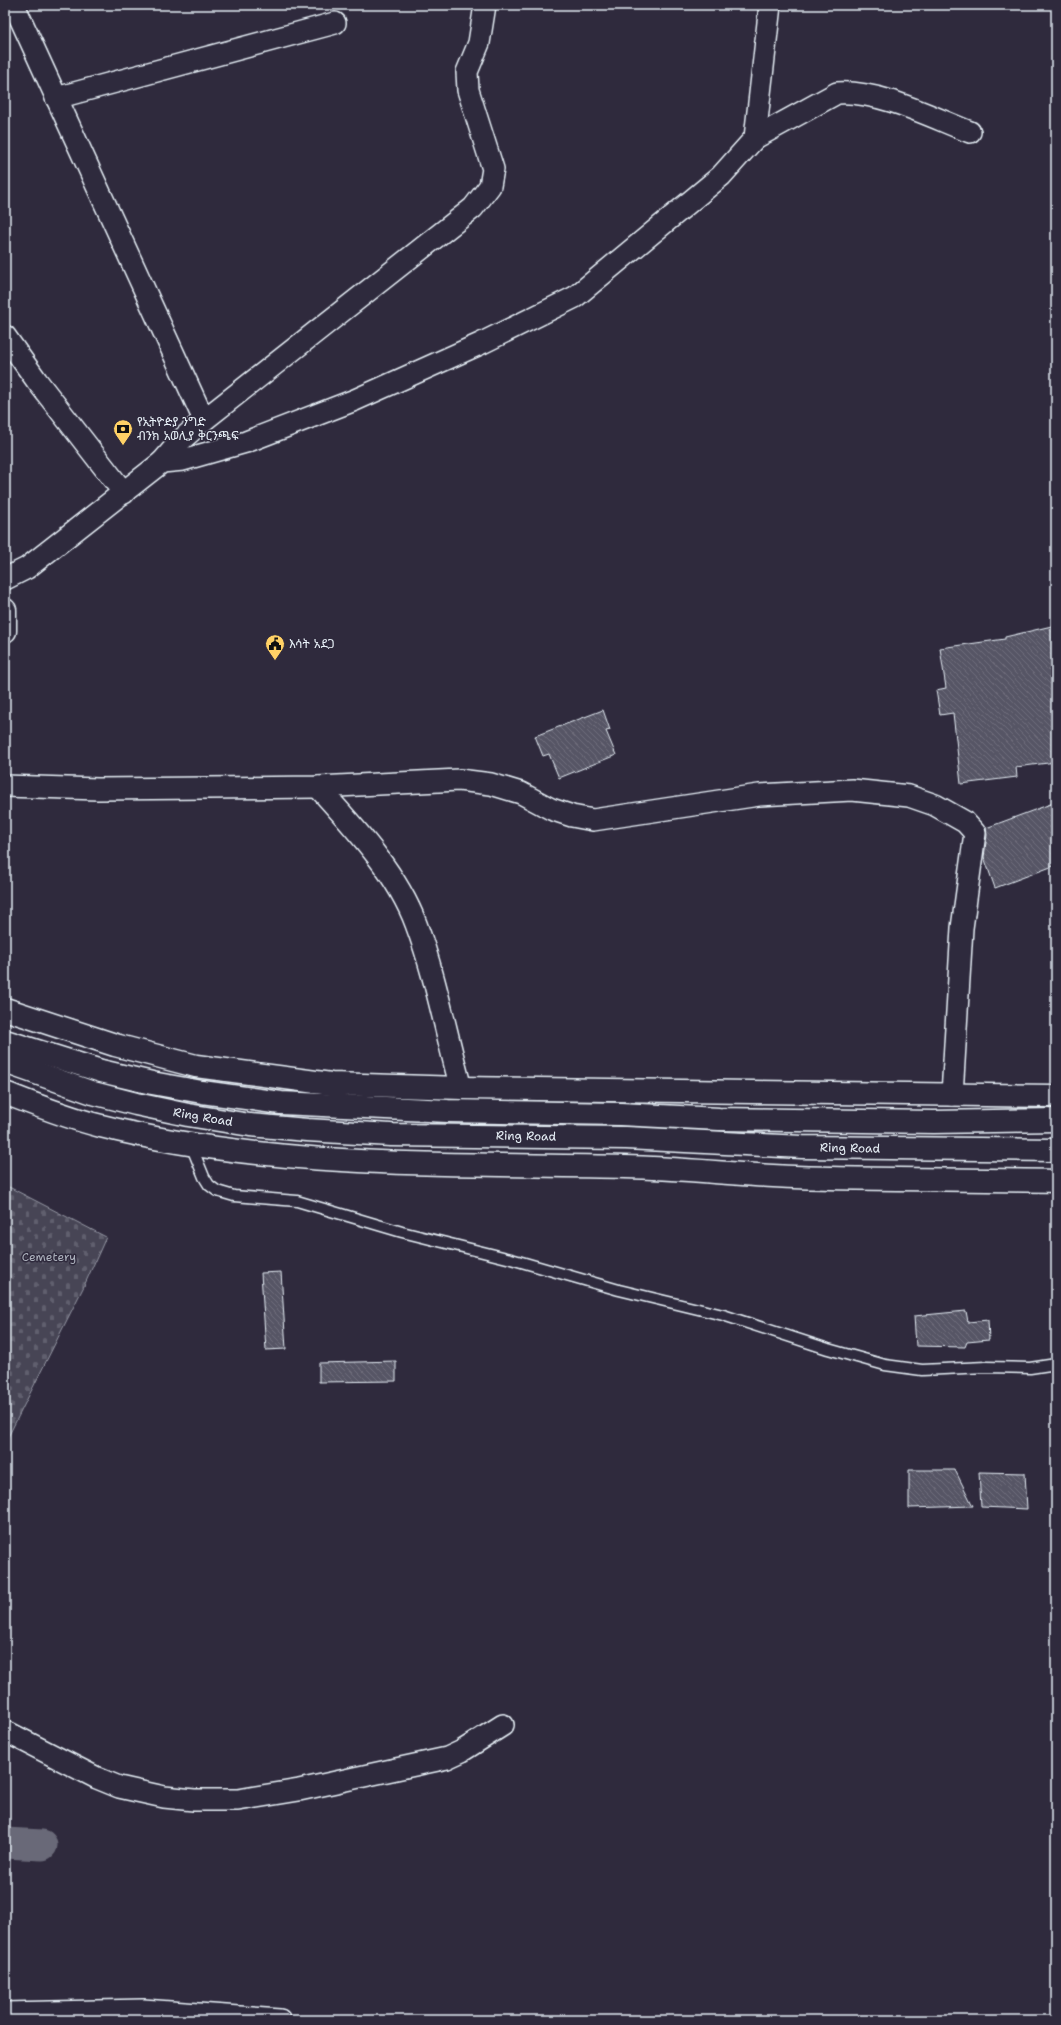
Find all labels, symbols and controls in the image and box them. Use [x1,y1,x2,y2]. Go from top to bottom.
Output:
place label: የኢትዮዽያ ንግድ ብንክ አወሊያ ቅርንጫፍ [137,414,239,444]
bank icon: የኢትዮዽያ ንግድ ብንክ አወሊያ ቅርንጫፍ [112,418,134,446]
public building icon: እሳት አደጋ [264,633,286,661]
place label: እሳት አደጋ [289,636,335,652]
street label: Ring Road [172,1104,234,1130]
street label: Ring Road [496,1127,557,1145]
street label: Ring Road [820,1139,881,1157]
park label: Cemetery [22,1249,76,1265]

